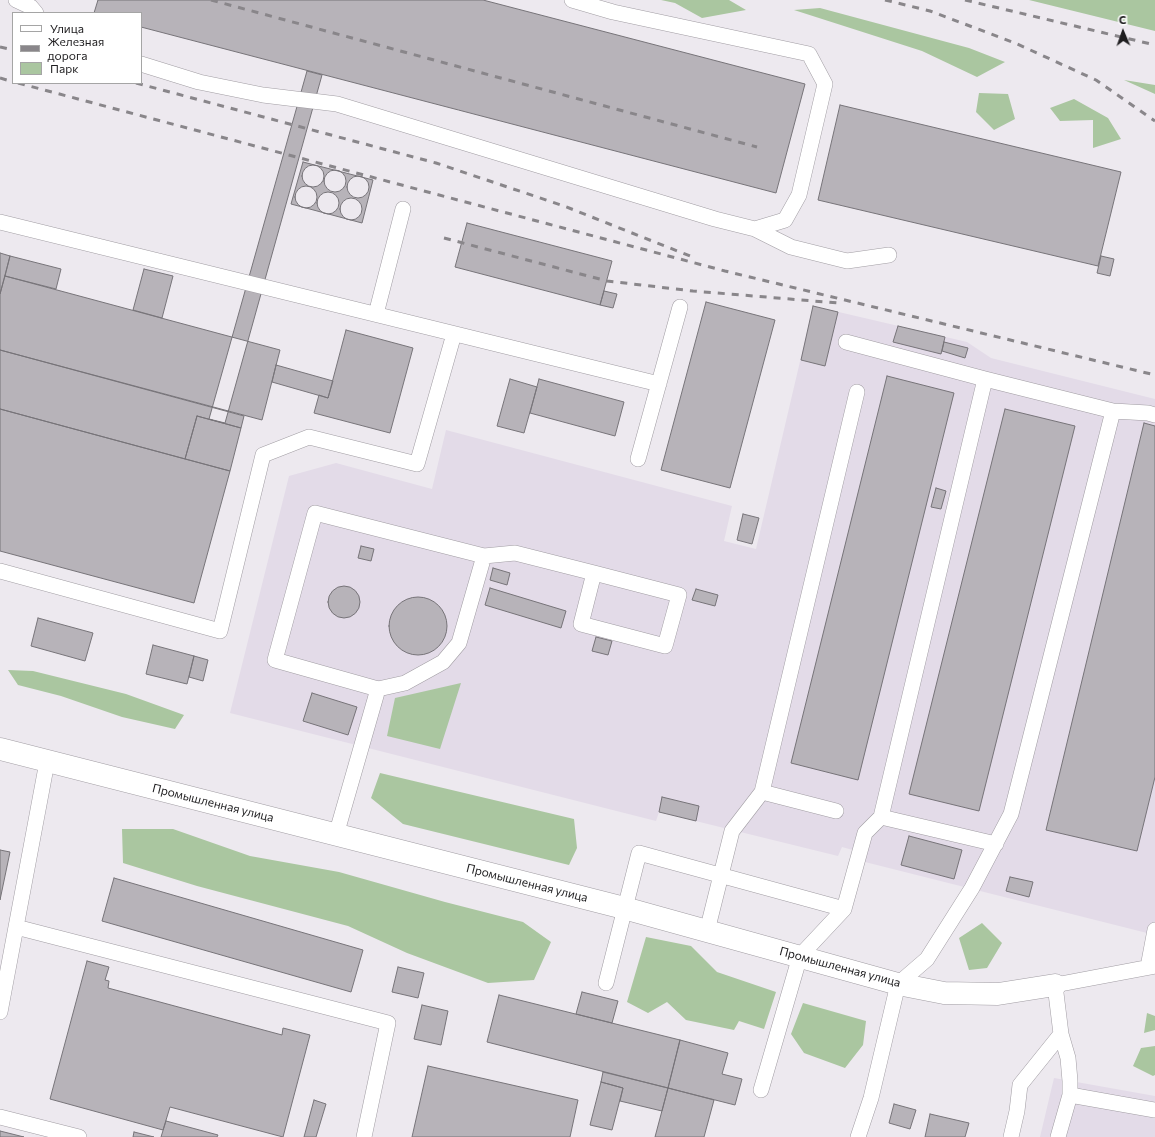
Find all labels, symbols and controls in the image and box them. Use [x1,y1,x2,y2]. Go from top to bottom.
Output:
legend [12,12,142,84]
north arrow [1103,12,1143,52]
text: С [1119,13,1127,26]
text: Улица [50,21,84,35]
text: Железная дорога [48,34,104,62]
text: Парк [50,61,79,75]
street label: Промышленная улица [151,781,275,825]
street label: Промышленная улица [465,861,589,905]
street label: Промышленная улица [778,944,902,990]

